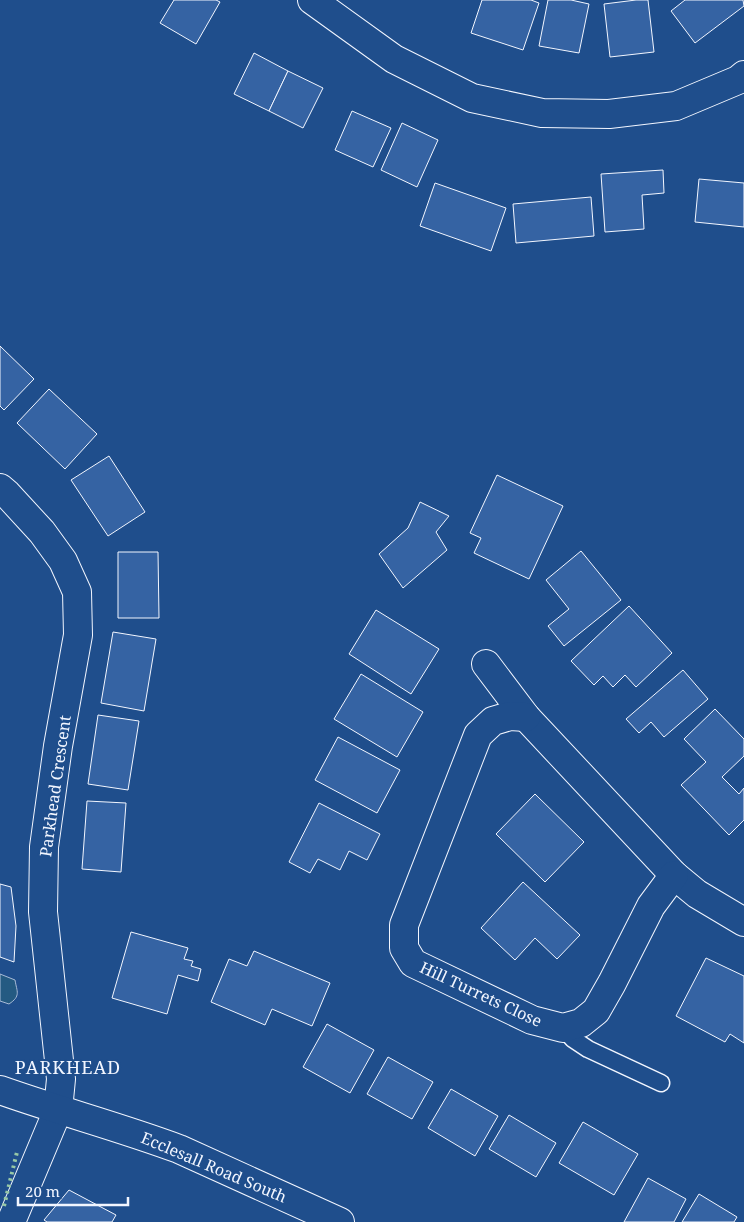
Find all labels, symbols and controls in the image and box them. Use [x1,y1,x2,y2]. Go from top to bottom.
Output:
street label: Parkhead Crescent [34,713,76,858]
street label: Hill Turrets Close [416,956,546,1032]
district label: PARKHEAD [15,1055,121,1079]
street label: Ecclesall Road South [138,1126,290,1208]
scale bar [18,1174,128,1206]
text: 20 m [25,1181,60,1201]

